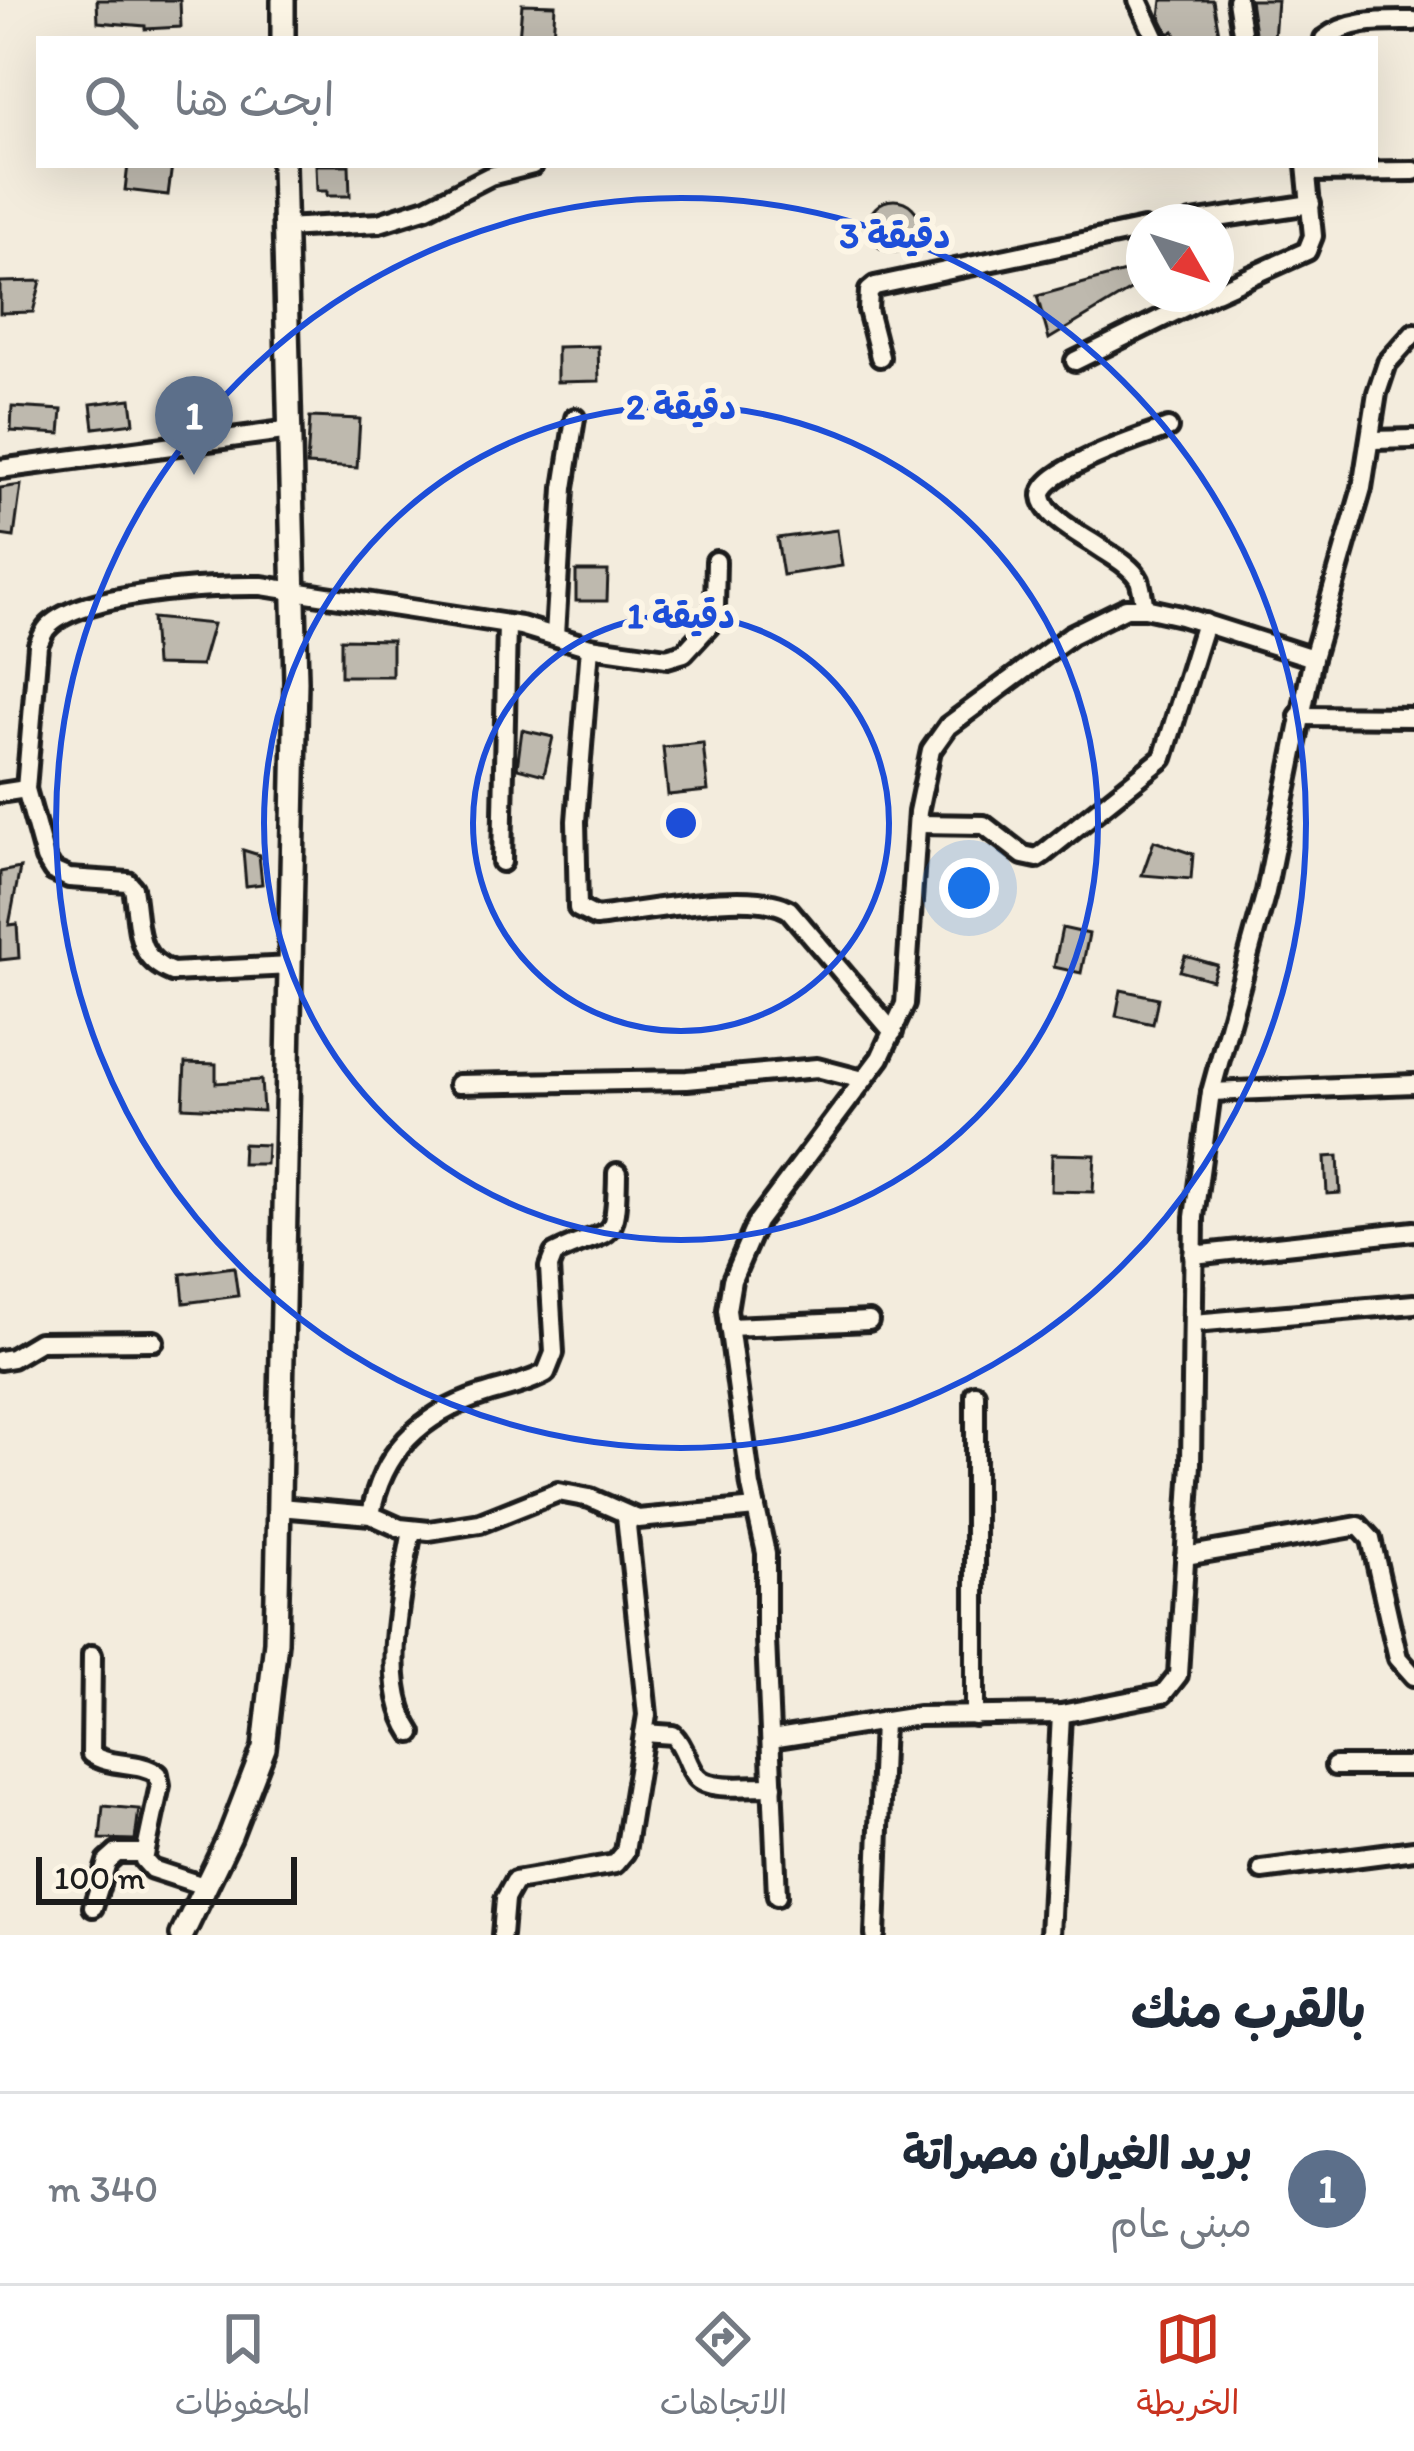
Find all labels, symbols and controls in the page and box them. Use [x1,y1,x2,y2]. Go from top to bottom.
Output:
search box [36,36,1378,168]
icon: search [78,69,144,135]
text: ابحث هنا [174,72,335,126]
north arrow [1126,204,1234,312]
text: 3 دقيقة [840,214,950,257]
pin: 1 [155,376,233,475]
text: 2 دقيقة [626,385,736,428]
text: 1 دقيقة [627,594,735,637]
centre of rings [660,802,702,844]
your location [939,858,999,918]
scale bar [36,1851,297,1904]
text: 100 m [54,1858,145,1897]
text: بالقرب منك [1131,1979,1366,2040]
text: بريد الغيران مصراتة [902,2126,1252,2180]
text: 340 m [48,2165,158,2212]
text: 1 [1318,2165,1336,2212]
text: مبنى عام [1110,2200,1252,2247]
tab: المحفوظات [175,2306,311,2432]
tab: الاتجاهات [660,2306,787,2432]
tab: الخريطة [1136,2306,1239,2432]

